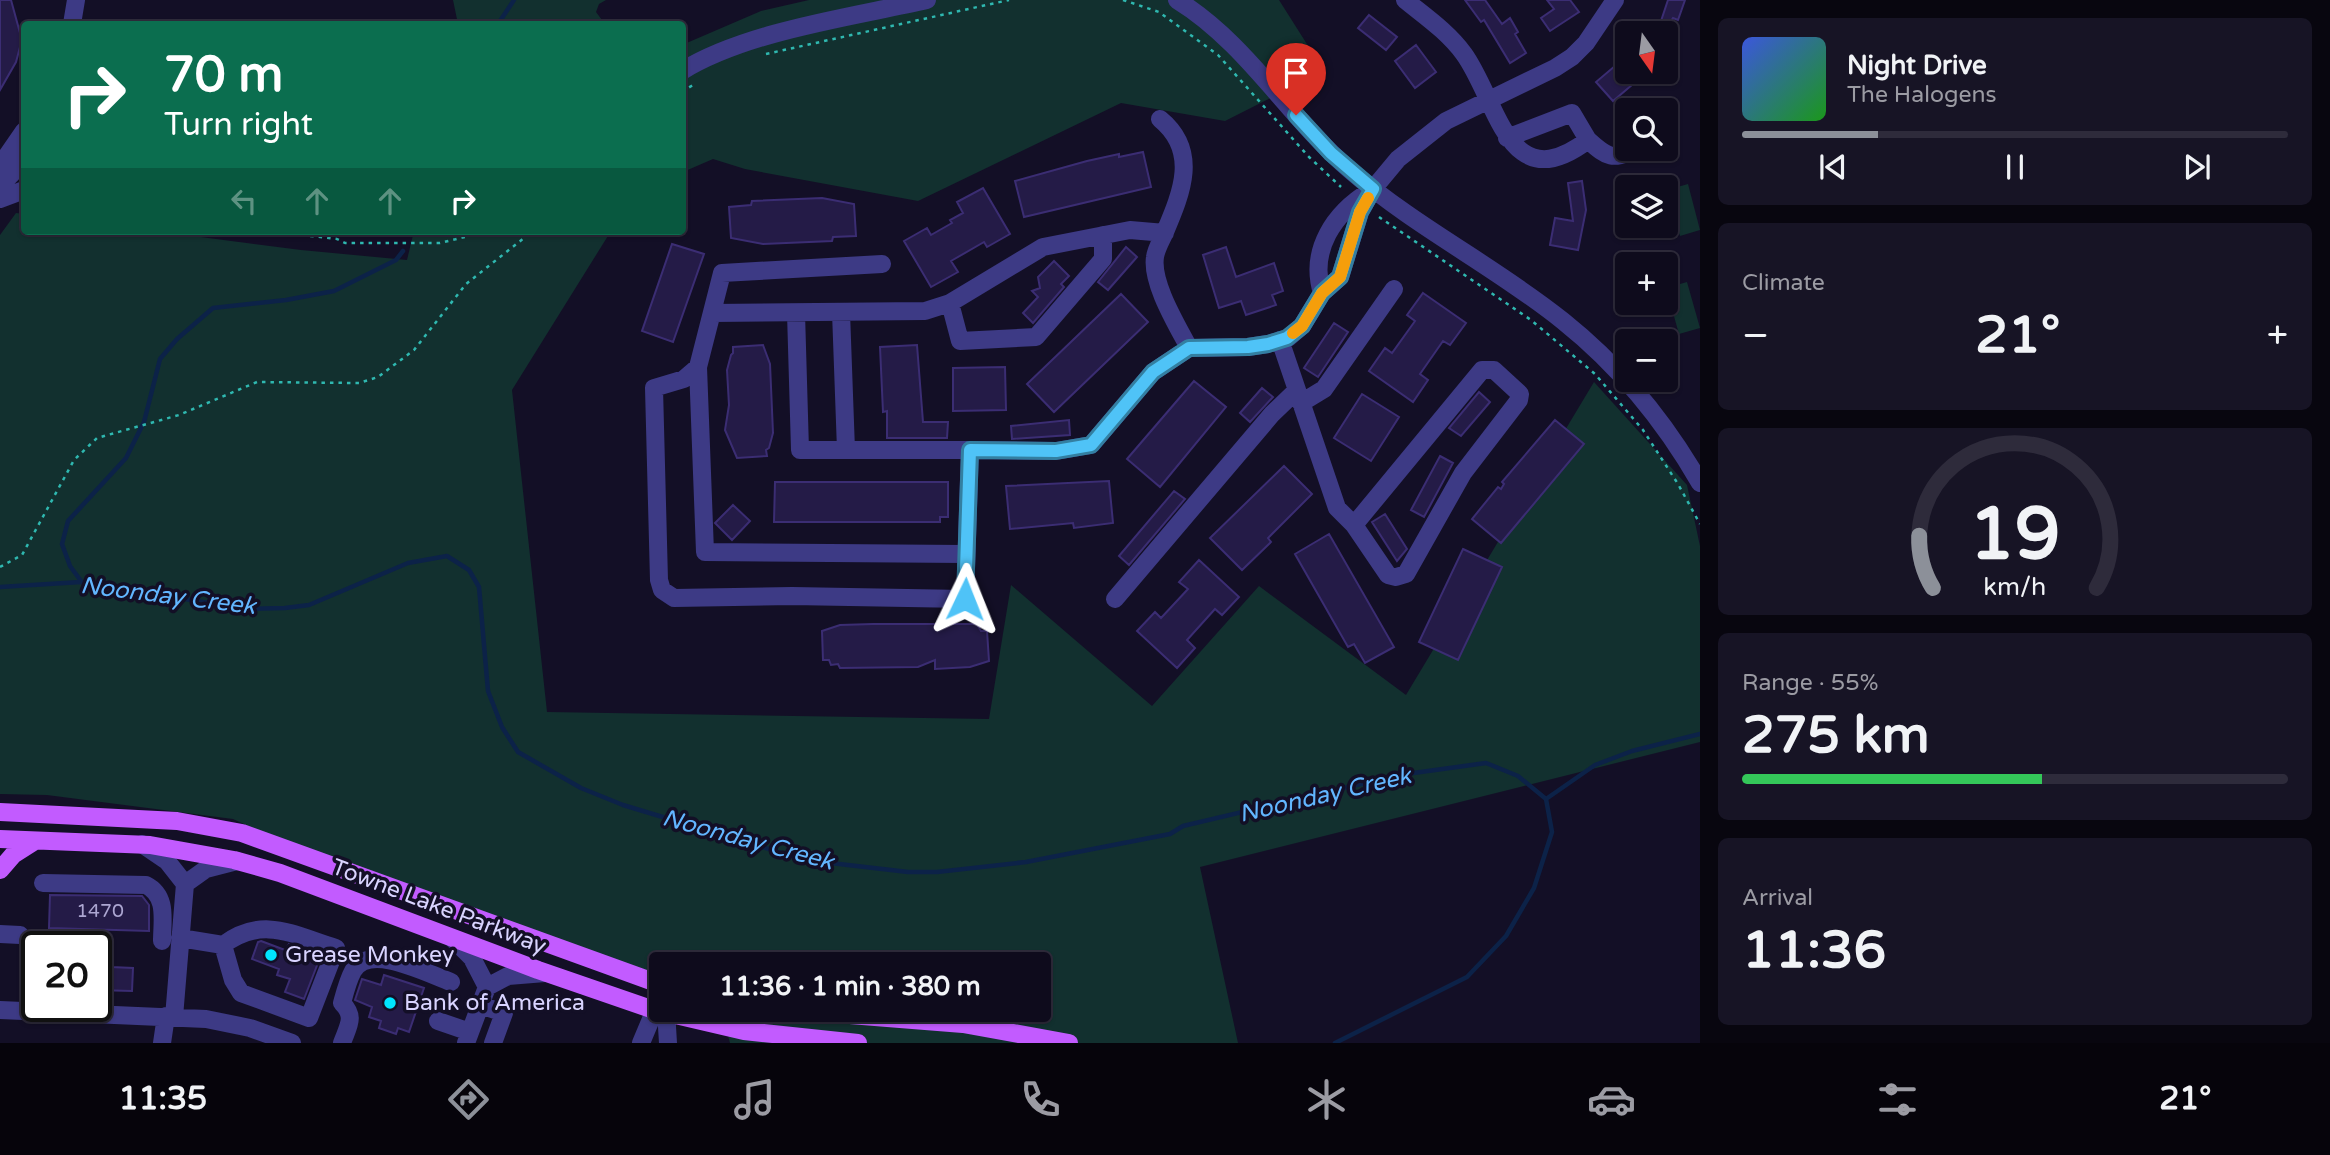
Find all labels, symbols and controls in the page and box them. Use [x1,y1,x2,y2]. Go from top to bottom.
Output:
north arrow [1615,21,1678,84]
map controls [1615,21,1678,392]
pin [1266,43,1326,115]
text: 70 m [164,46,283,105]
icon: right [49,49,140,140]
text: Night Drive [1847,50,1987,81]
icon: arrive [1277,54,1315,92]
text: The Halogens [1847,81,1996,109]
button: search [1615,98,1678,161]
text: Turn right [164,106,313,144]
icon: previous [1814,148,1852,186]
icon: pause [1996,148,2034,186]
icon: next [2178,148,2216,186]
button: layers [1615,175,1678,238]
icon: left [225,182,263,220]
icon: ahead [298,182,336,220]
icon: ahead [371,182,409,220]
icon: right [444,182,482,220]
button: + [1615,252,1678,315]
text: Climate [1742,269,1825,297]
text: 21° [1975,304,2060,367]
text: − [1742,313,1769,359]
text: + [2267,313,2288,359]
button: − [1615,329,1678,392]
text: 19 [1969,491,2061,579]
position arrow [928,562,1002,636]
water label: Noonday Creek [79,571,259,621]
text: km/h [1984,571,2046,601]
text: Range · 55% [1742,669,1878,697]
text: 275 km [1742,704,1930,767]
water label: Noonday Creek [1236,761,1416,829]
water label: Noonday Creek [659,803,839,877]
street label: Towne Lake Parkway [328,853,550,961]
text: Arrival [1742,884,1813,912]
house number: 1470 [76,900,124,922]
text: 11:36 [1742,919,1886,982]
speed limit sign: 20 [21,931,112,1022]
place label: Grease Monkey [285,941,454,969]
marker: Grease Monkey [263,947,279,963]
text: 11:36 · 1 min · 380 m [719,971,981,1002]
place label: Bank of America [404,989,585,1017]
marker: Bank of America [382,995,398,1011]
icon: directions [444,1075,493,1124]
icon: music [730,1075,779,1124]
icon: phone [1016,1075,1065,1124]
icon: climate [1302,1075,1351,1124]
icon: car [1587,1075,1636,1124]
icon: filters [1873,1075,1922,1124]
text: 11:35 [118,1080,207,1118]
text: 21° [2159,1080,2211,1118]

